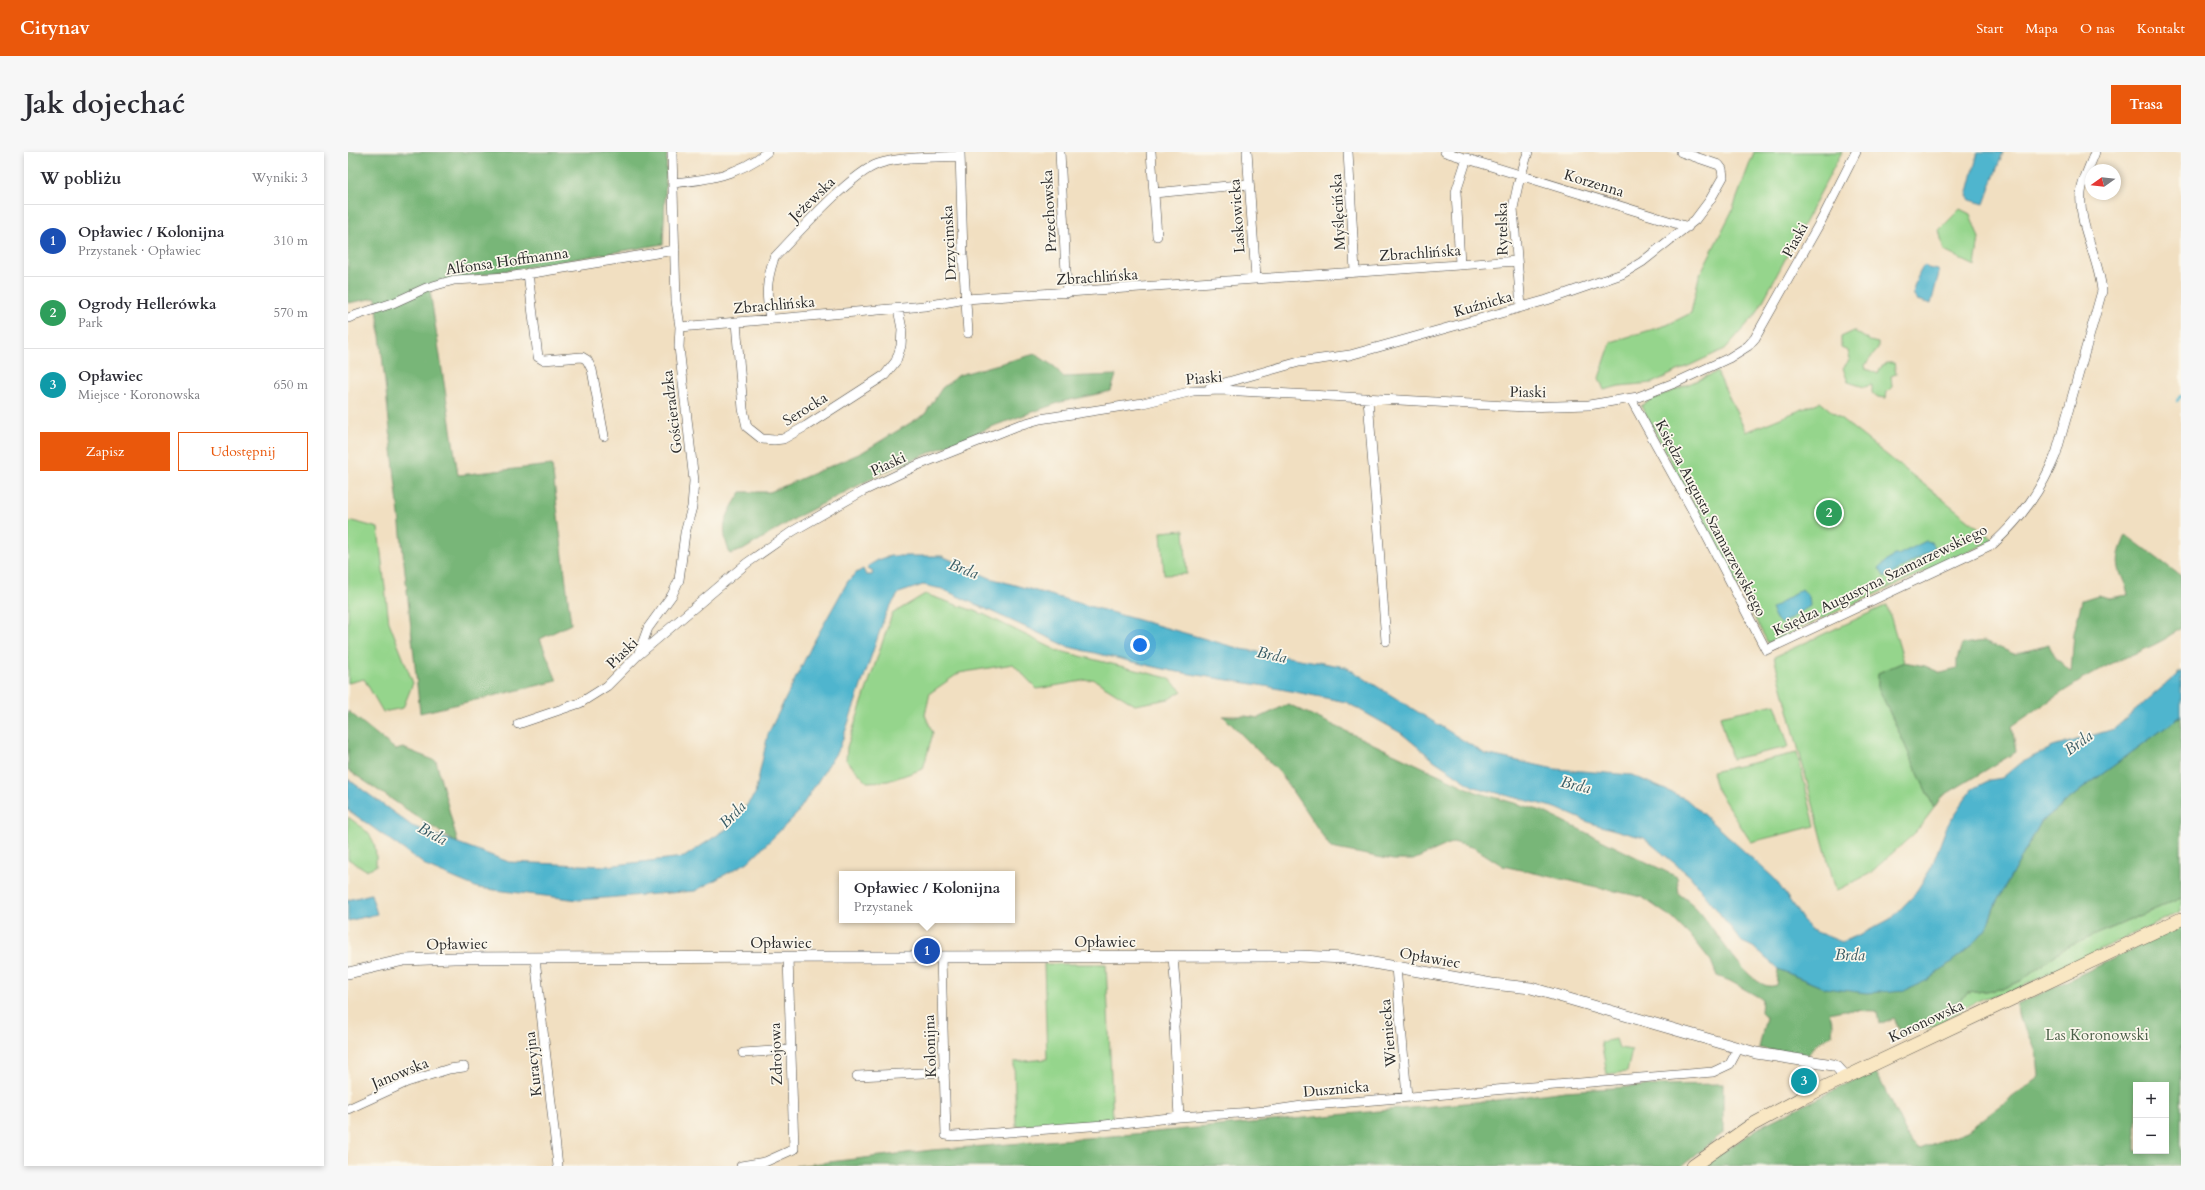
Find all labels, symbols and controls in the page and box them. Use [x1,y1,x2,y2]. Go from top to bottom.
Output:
text: Citynav [20,15,90,41]
text: Start [1976,19,2003,38]
text: Mapa [2025,19,2058,38]
text: O nas [2080,19,2115,38]
text: Kontakt [2137,19,2185,38]
text: Jak dojechać [24,85,185,123]
button: Trasa [2111,85,2181,124]
street label: Korzenna [1562,164,1627,202]
north arrow [2085,164,2121,200]
text: W pobliżu [40,167,121,190]
text: Wyniki: 3 [252,169,308,187]
street label: Przechowska [1037,169,1061,253]
street label: Jeżewska [783,172,840,227]
street label: Myślęcińska [1326,173,1350,251]
street label: Laskowicka [1224,178,1250,254]
street label: Rytelska [1492,202,1512,256]
street label: Drzycimska [937,204,961,281]
street label: Piaski [1777,219,1813,261]
text: Opławiec / Kolonijna [78,222,225,242]
text: 1 [50,232,56,250]
text: 310 m [274,232,308,250]
street label: Zbrachlińska [1378,240,1462,266]
text: Przystanek · Opławiec [78,242,201,260]
street label: Alfonsa Hoffmanna [444,242,570,280]
street label: Zbrachlińska [1055,264,1139,290]
street label: Kuźnicka [1451,286,1515,322]
street label: Zbrachlińska [732,291,816,319]
text: Ogrody Hellerówka [78,294,217,314]
text: 2 [50,304,56,322]
text: 570 m [274,304,308,322]
text: Park [78,314,103,332]
text: Opławiec [78,366,143,386]
street label: Piaski [1185,366,1223,390]
street label: Gościeradzka [657,369,687,455]
text: 3 [50,376,56,394]
text: 650 m [274,376,308,394]
street label: Piaski [1509,382,1547,402]
text: Miejsce · Koronowska [78,386,200,404]
street label: Serocka [779,387,832,431]
street label: Księdza Augusta Szamarzewskiego [1651,416,1771,620]
button: Zapisz [40,432,170,471]
button: Udostępnij [178,432,308,471]
street label: Piaski [867,447,909,481]
pin: 2 [1816,498,1842,528]
street label: Księdza Augustyna Szamarzewskiego [1769,519,1991,641]
water label: Brda [946,553,982,585]
street label: Piaski [602,633,642,673]
your location [1130,635,1150,655]
water label: Brda [1255,641,1289,669]
water label: Brda [2060,725,2097,761]
water label: Brda [1558,771,1593,799]
water label: Brda [714,796,751,833]
water label: Brda [414,817,451,851]
popup [839,871,1015,923]
text: Opławiec / Kolonijna [854,878,1000,898]
text: Przystanek [854,898,913,916]
street label: Opławiec [1074,932,1136,952]
street label: Opławiec [426,933,488,955]
street label: Opławiec [750,933,812,953]
pin: 1 [914,936,940,966]
street label: Opławiec [1398,943,1462,973]
water label: Brda [1835,944,1865,966]
street label: Koronowska [1885,995,1967,1047]
street label: Wieniecka [1375,997,1401,1069]
street label: Kolonijna [919,1014,941,1078]
street label: Zdrojowa [765,1022,787,1086]
park label: Las Koronowski [2045,1025,2149,1045]
street label: Kuracyjna [520,1030,546,1098]
street label: Janowska [367,1052,432,1094]
pin: 3 [1791,1066,1817,1096]
street label: Dusznicka [1302,1076,1370,1102]
map controls [2133,1082,2169,1154]
button: + [2133,1082,2169,1118]
button: − [2133,1118,2169,1154]

